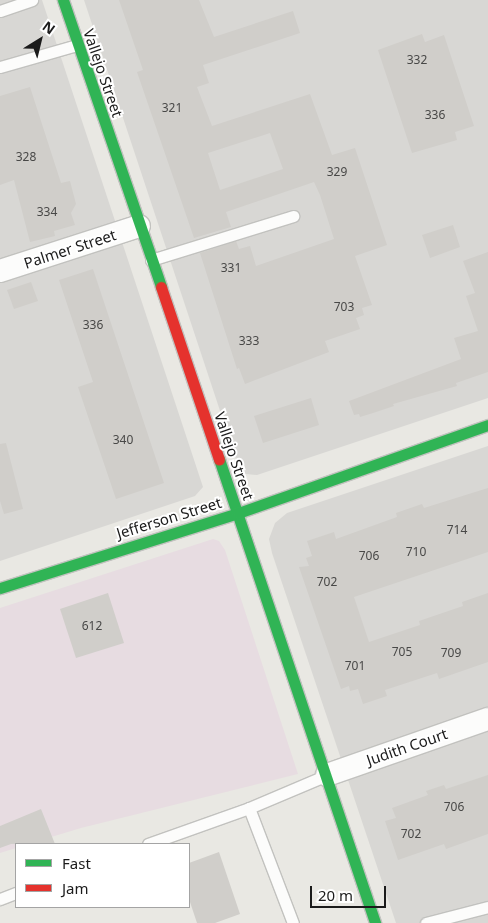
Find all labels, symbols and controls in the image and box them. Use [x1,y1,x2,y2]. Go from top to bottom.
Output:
north arrow [15,15,65,65]
text: N [39,16,59,38]
street label: Vallejo Street [80,27,126,119]
house number: 332 [407,53,427,67]
house number: 321 [162,101,182,115]
house number: 336 [425,108,445,122]
house number: 328 [16,150,36,164]
house number: 329 [327,165,347,179]
house number: 334 [37,205,57,219]
street label: Palmer Street [22,226,118,272]
house number: 331 [221,261,241,275]
house number: 703 [334,300,354,314]
house number: 336 [83,318,103,332]
house number: 333 [239,334,259,348]
street label: Vallejo Street [211,410,257,502]
house number: 340 [113,433,133,447]
street label: Jefferson Street [114,493,224,543]
house number: 714 [447,523,467,537]
house number: 710 [406,545,426,559]
house number: 706 [359,549,379,563]
house number: 702 [317,575,337,589]
house number: 612 [82,619,102,633]
house number: 705 [392,645,412,659]
house number: 709 [441,646,461,660]
house number: 701 [345,659,365,673]
street label: Judith Court [364,725,450,769]
house number: 706 [444,800,464,814]
house number: 702 [401,827,421,841]
legend [15,843,190,908]
text: Fast [62,853,91,873]
scale bar [313,876,389,908]
text: Jam [62,878,89,898]
text: 20 m [318,885,353,905]

